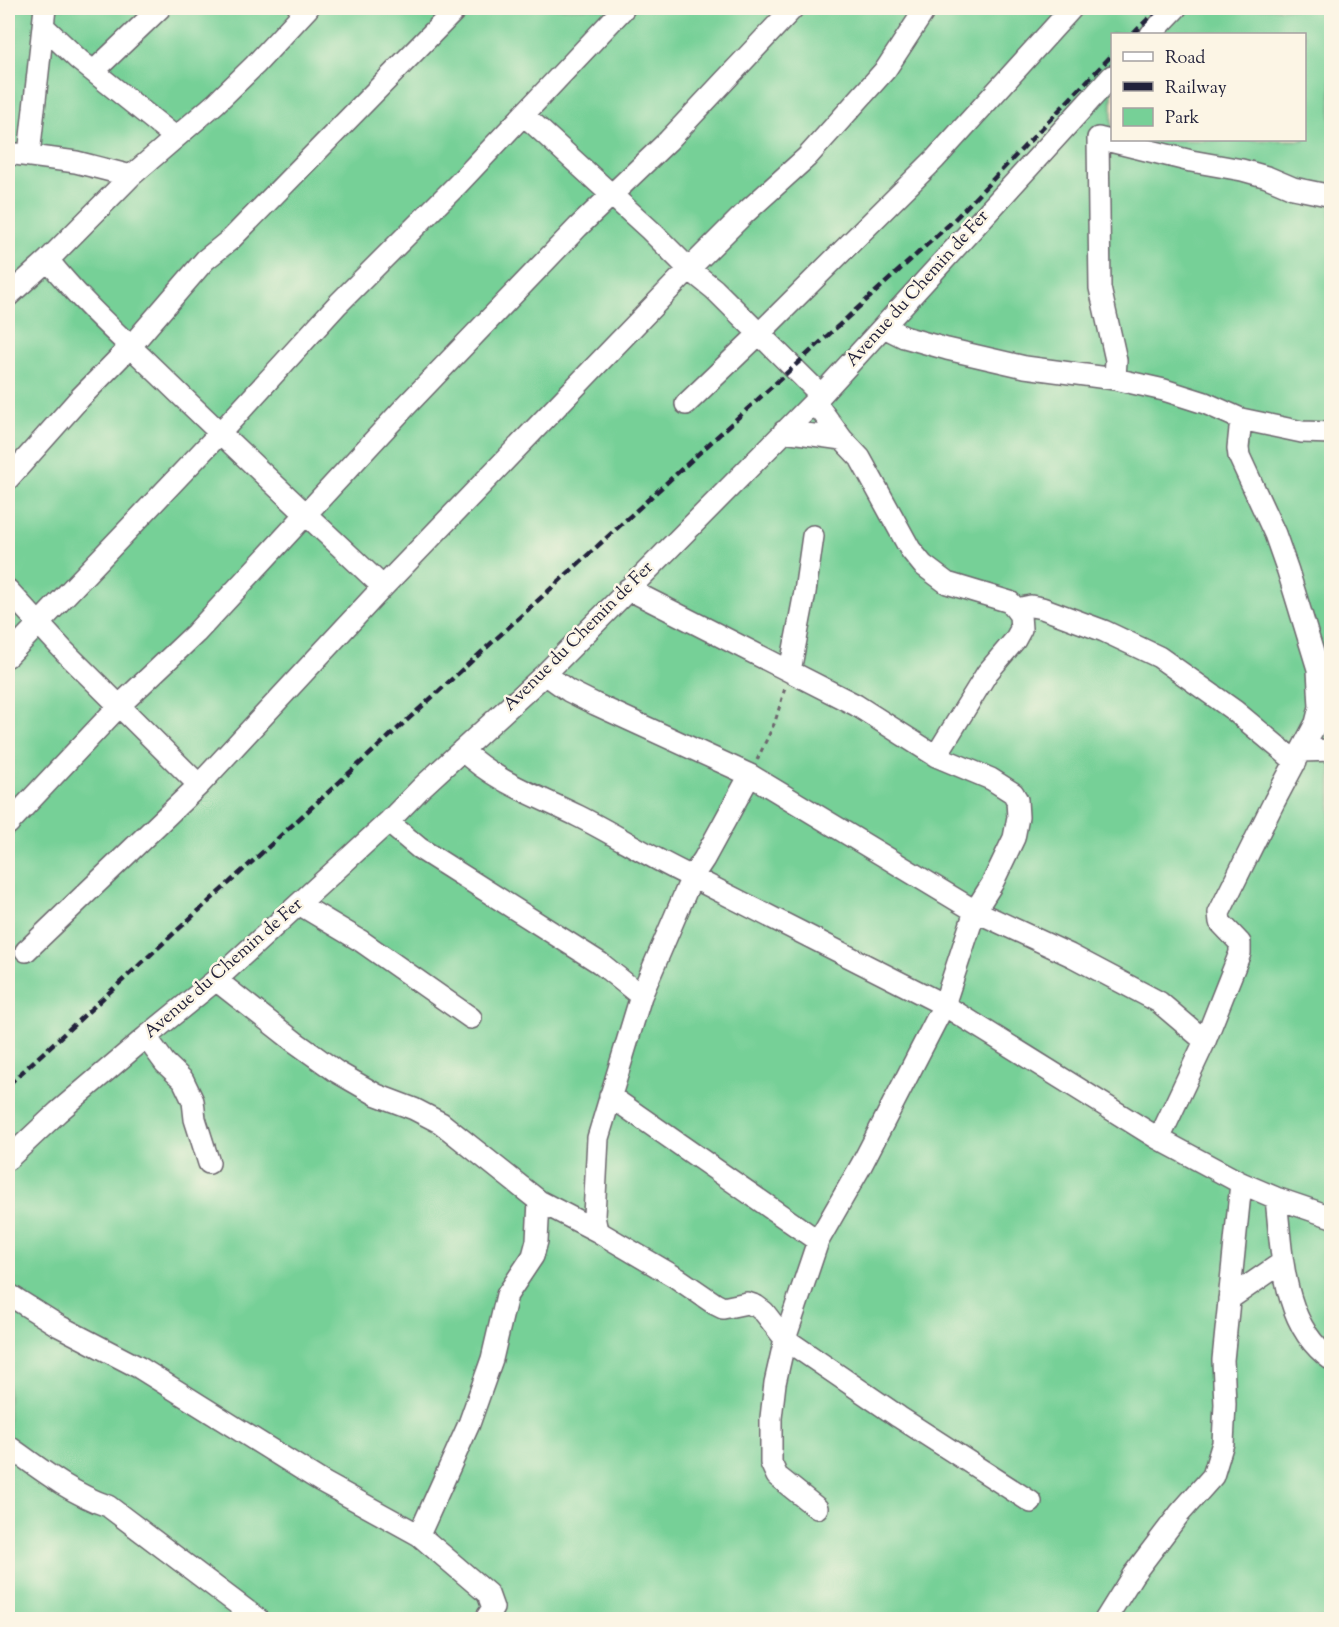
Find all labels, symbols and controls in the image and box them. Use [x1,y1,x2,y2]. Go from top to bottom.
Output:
legend [1111,33,1306,141]
text: Road [1165,46,1205,72]
text: Railway [1165,76,1227,102]
text: Park [1165,106,1200,132]
street label: Avenue du Chemin de Fer [840,205,996,373]
street label: Avenue du Chemin de Fer [498,556,660,718]
street label: Avenue du Chemin de Fer [139,892,309,1045]

